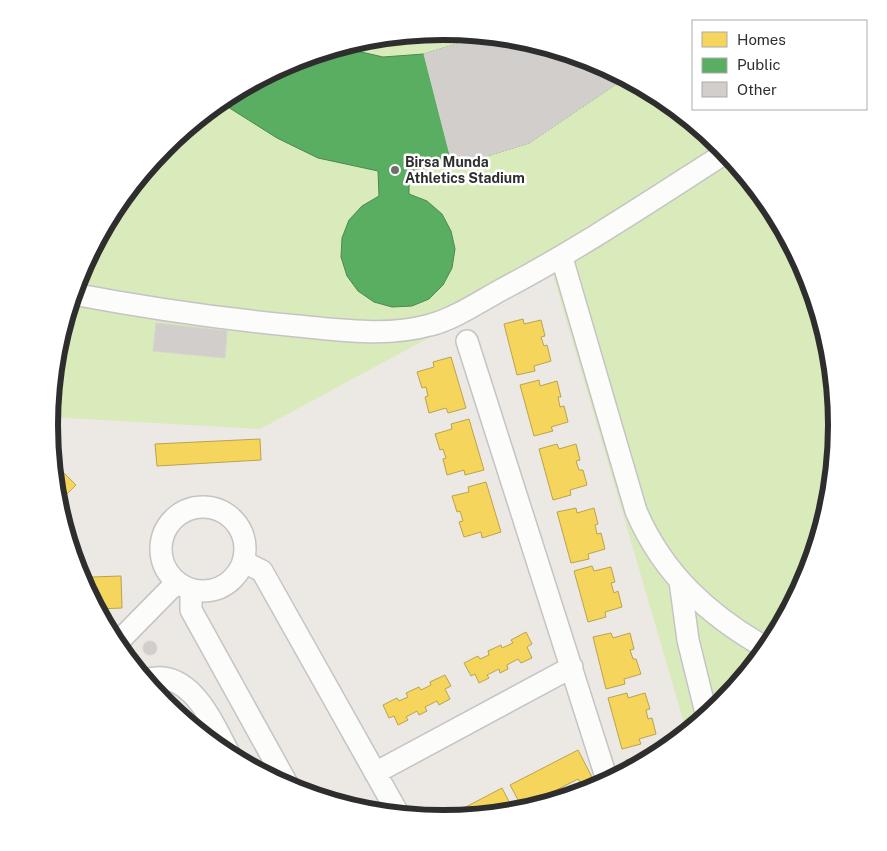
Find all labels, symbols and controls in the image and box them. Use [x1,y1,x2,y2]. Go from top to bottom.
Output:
legend [692,20,867,110]
text: Homes [737,31,786,48]
text: Public [737,56,781,73]
text: Other [737,81,777,98]
place label: Birsa Munda Athletics Stadium [405,154,525,186]
marker: Birsa Munda Athletics Stadium [389,164,401,176]

